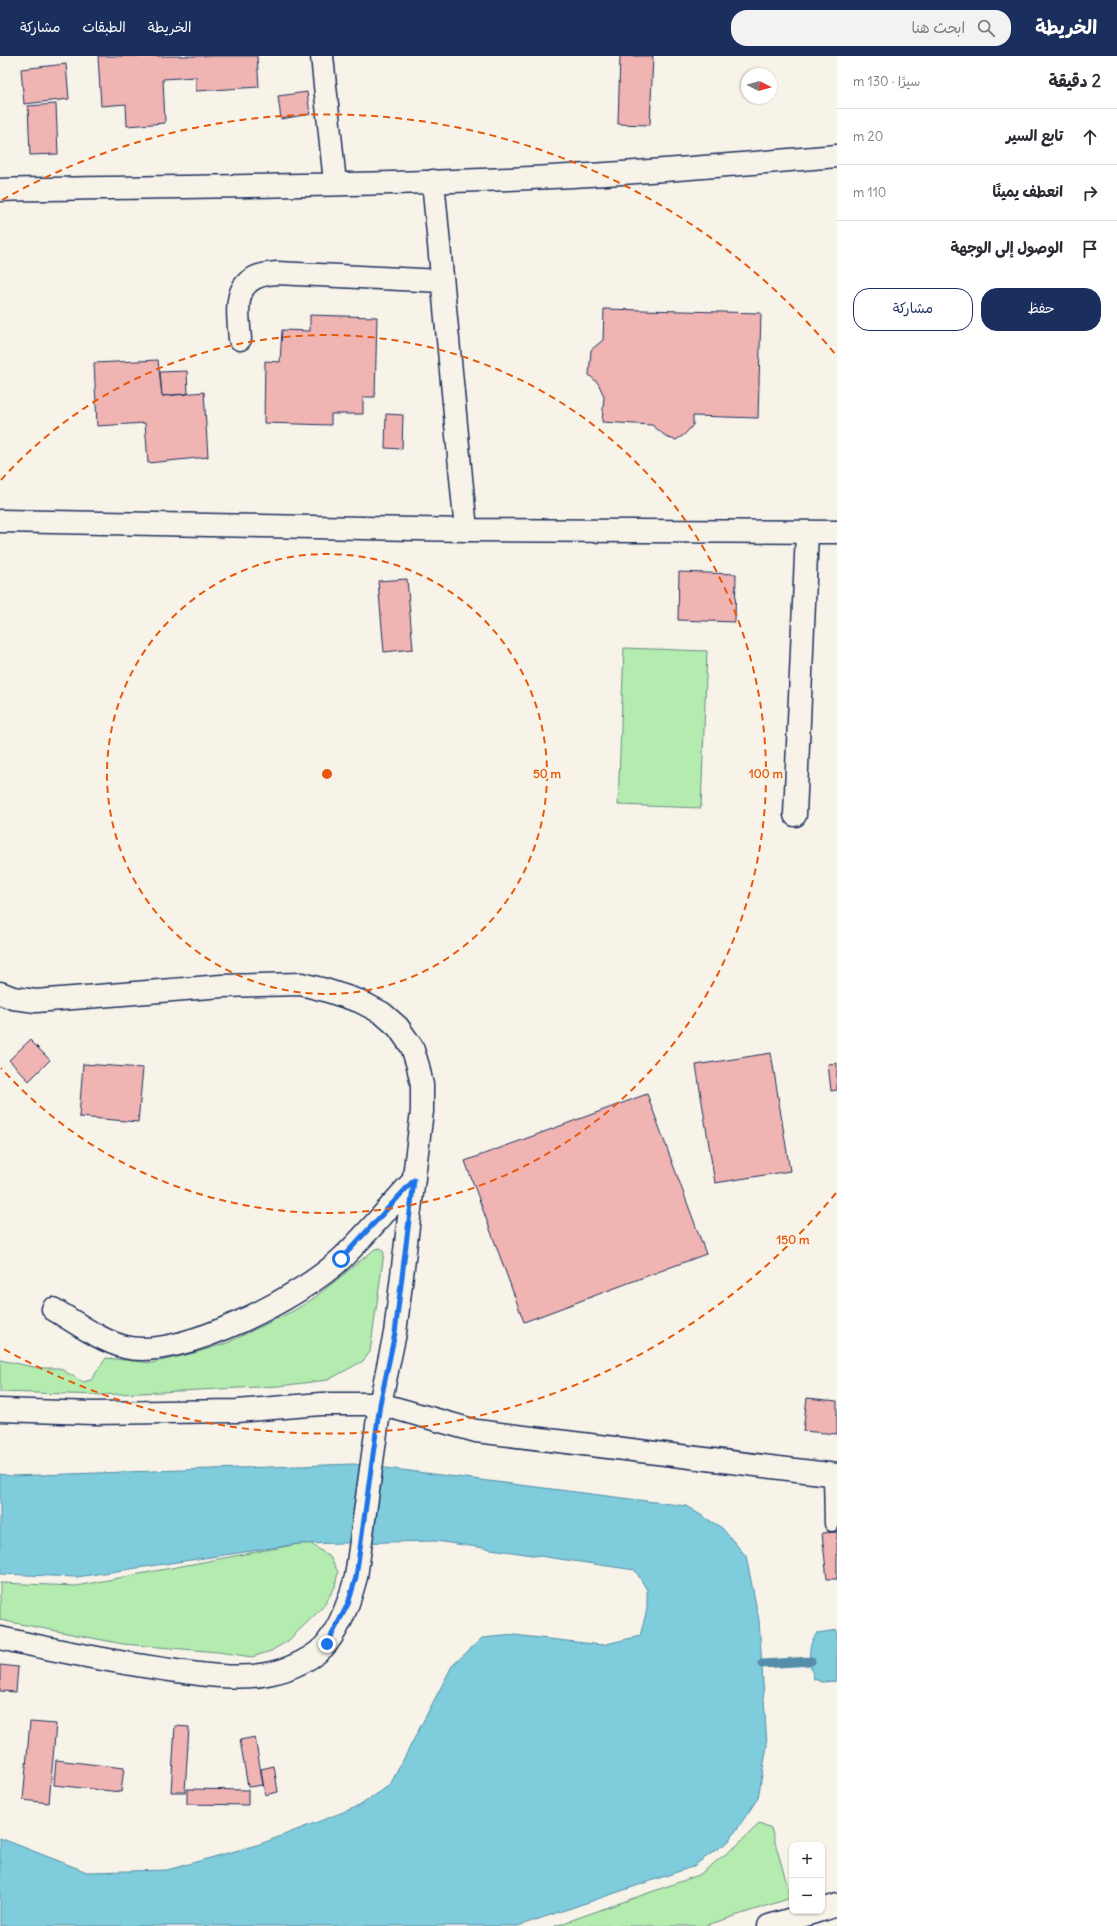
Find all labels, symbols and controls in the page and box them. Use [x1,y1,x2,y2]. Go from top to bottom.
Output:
search box [731,10,1011,46]
text: الخريطة [1035,15,1097,39]
icon: search [975,17,997,39]
text: مشاركة [20,18,60,36]
text: الطبقات [82,18,126,36]
text: الخريطة [148,18,191,36]
text: ابحث هنا [911,18,965,37]
north arrow [741,68,777,104]
text: 2 دقيقة [1048,70,1101,92]
text: سيرًا · 130 m [853,73,920,90]
text: تابع السير [1006,126,1063,145]
icon: ahead [1079,126,1101,148]
text: 20 m [853,128,883,145]
text: انعطف يمينًا [992,182,1063,201]
icon: right [1079,182,1101,204]
text: 110 m [853,184,886,201]
text: الوصول إلى الوجهة [950,238,1063,257]
icon: arrive [1079,238,1101,260]
button: مشاركة [853,288,973,331]
button: حفظ [981,288,1101,331]
text: 50 m [533,766,562,781]
text: 100 m [749,766,783,781]
centre of rings [320,767,334,781]
text: 150 m [777,1232,810,1247]
route start [332,1250,350,1268]
route end [318,1635,336,1653]
map controls [789,1842,825,1914]
button: + [789,1842,825,1878]
button: − [789,1878,825,1914]

